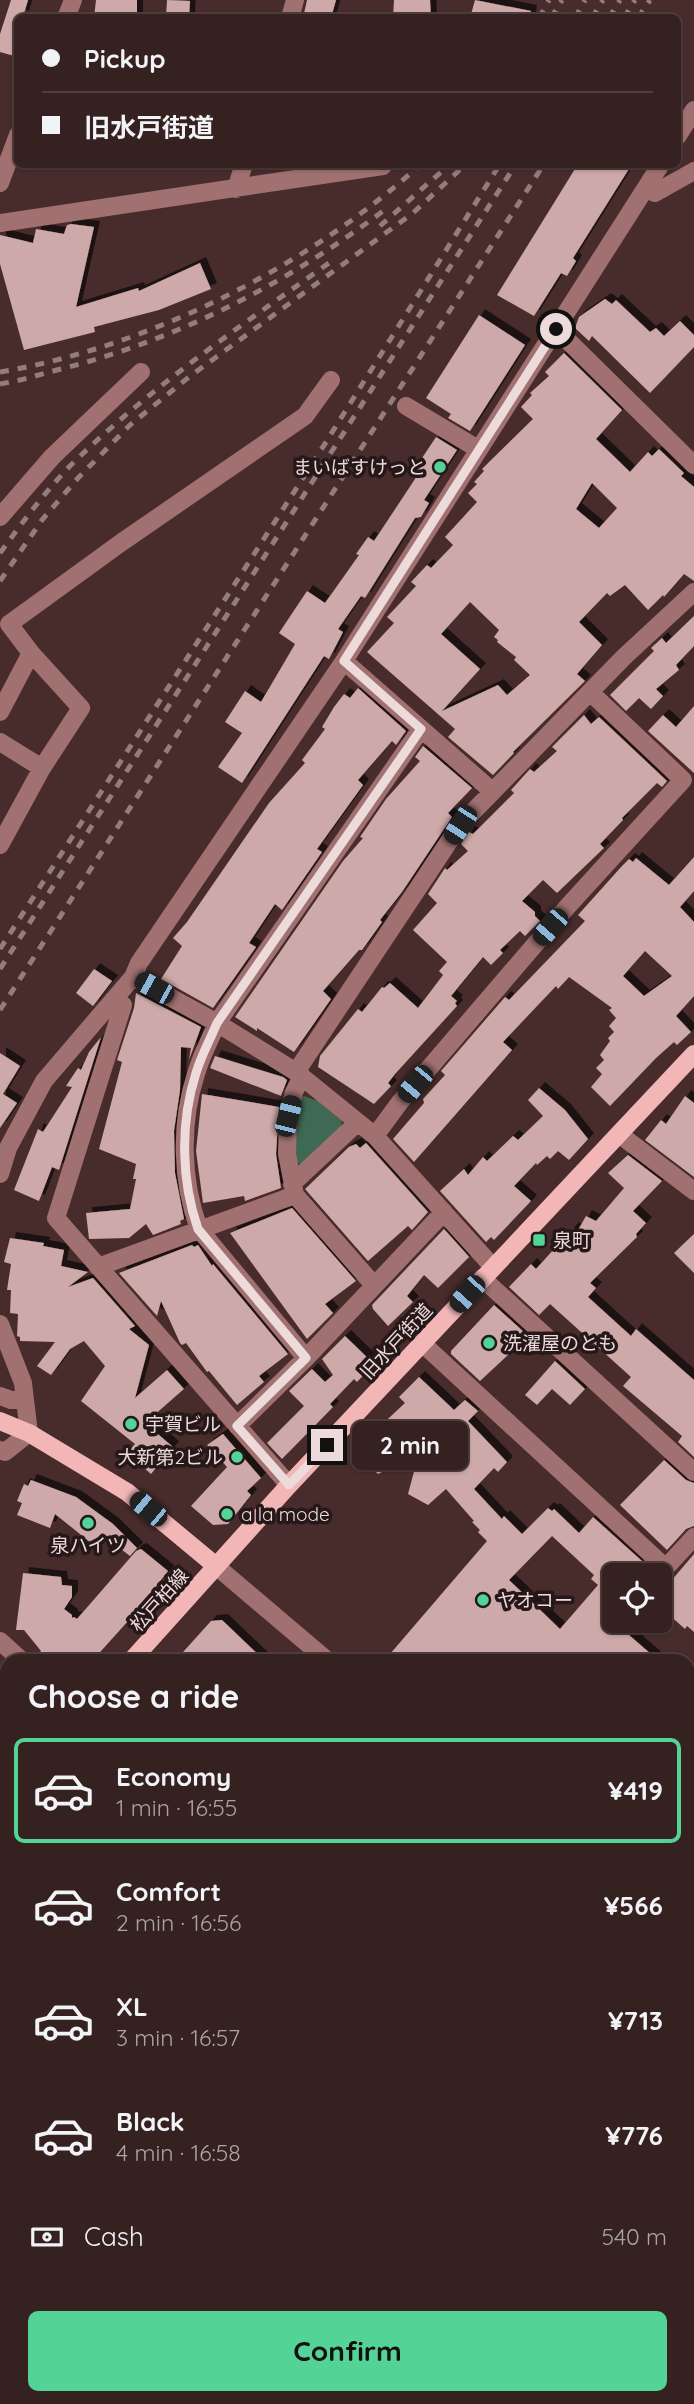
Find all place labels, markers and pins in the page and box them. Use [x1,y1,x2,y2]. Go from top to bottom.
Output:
place label: まいばすけっと [293,455,426,479]
marker: まいばすけっと [432,459,448,475]
place label: 泉町 [553,1228,591,1252]
marker: 泉町 [531,1232,547,1248]
place label: 洗濯屋のとも [503,1331,617,1355]
marker: 洗濯屋のとも [481,1335,497,1351]
place label: 宇賀ビル [145,1412,221,1436]
marker: 宇賀ビル [123,1416,139,1432]
place label: 大新第2ビル [117,1445,223,1469]
marker: 大新第2ビル [229,1449,245,1465]
place label: a la mode [241,1502,330,1526]
marker: a la mode [219,1506,235,1522]
marker: 泉ハイツ [80,1515,96,1531]
place label: 泉ハイツ [50,1533,126,1557]
place label: ヤオコー [497,1588,573,1612]
marker: ヤオコー [475,1592,491,1608]

